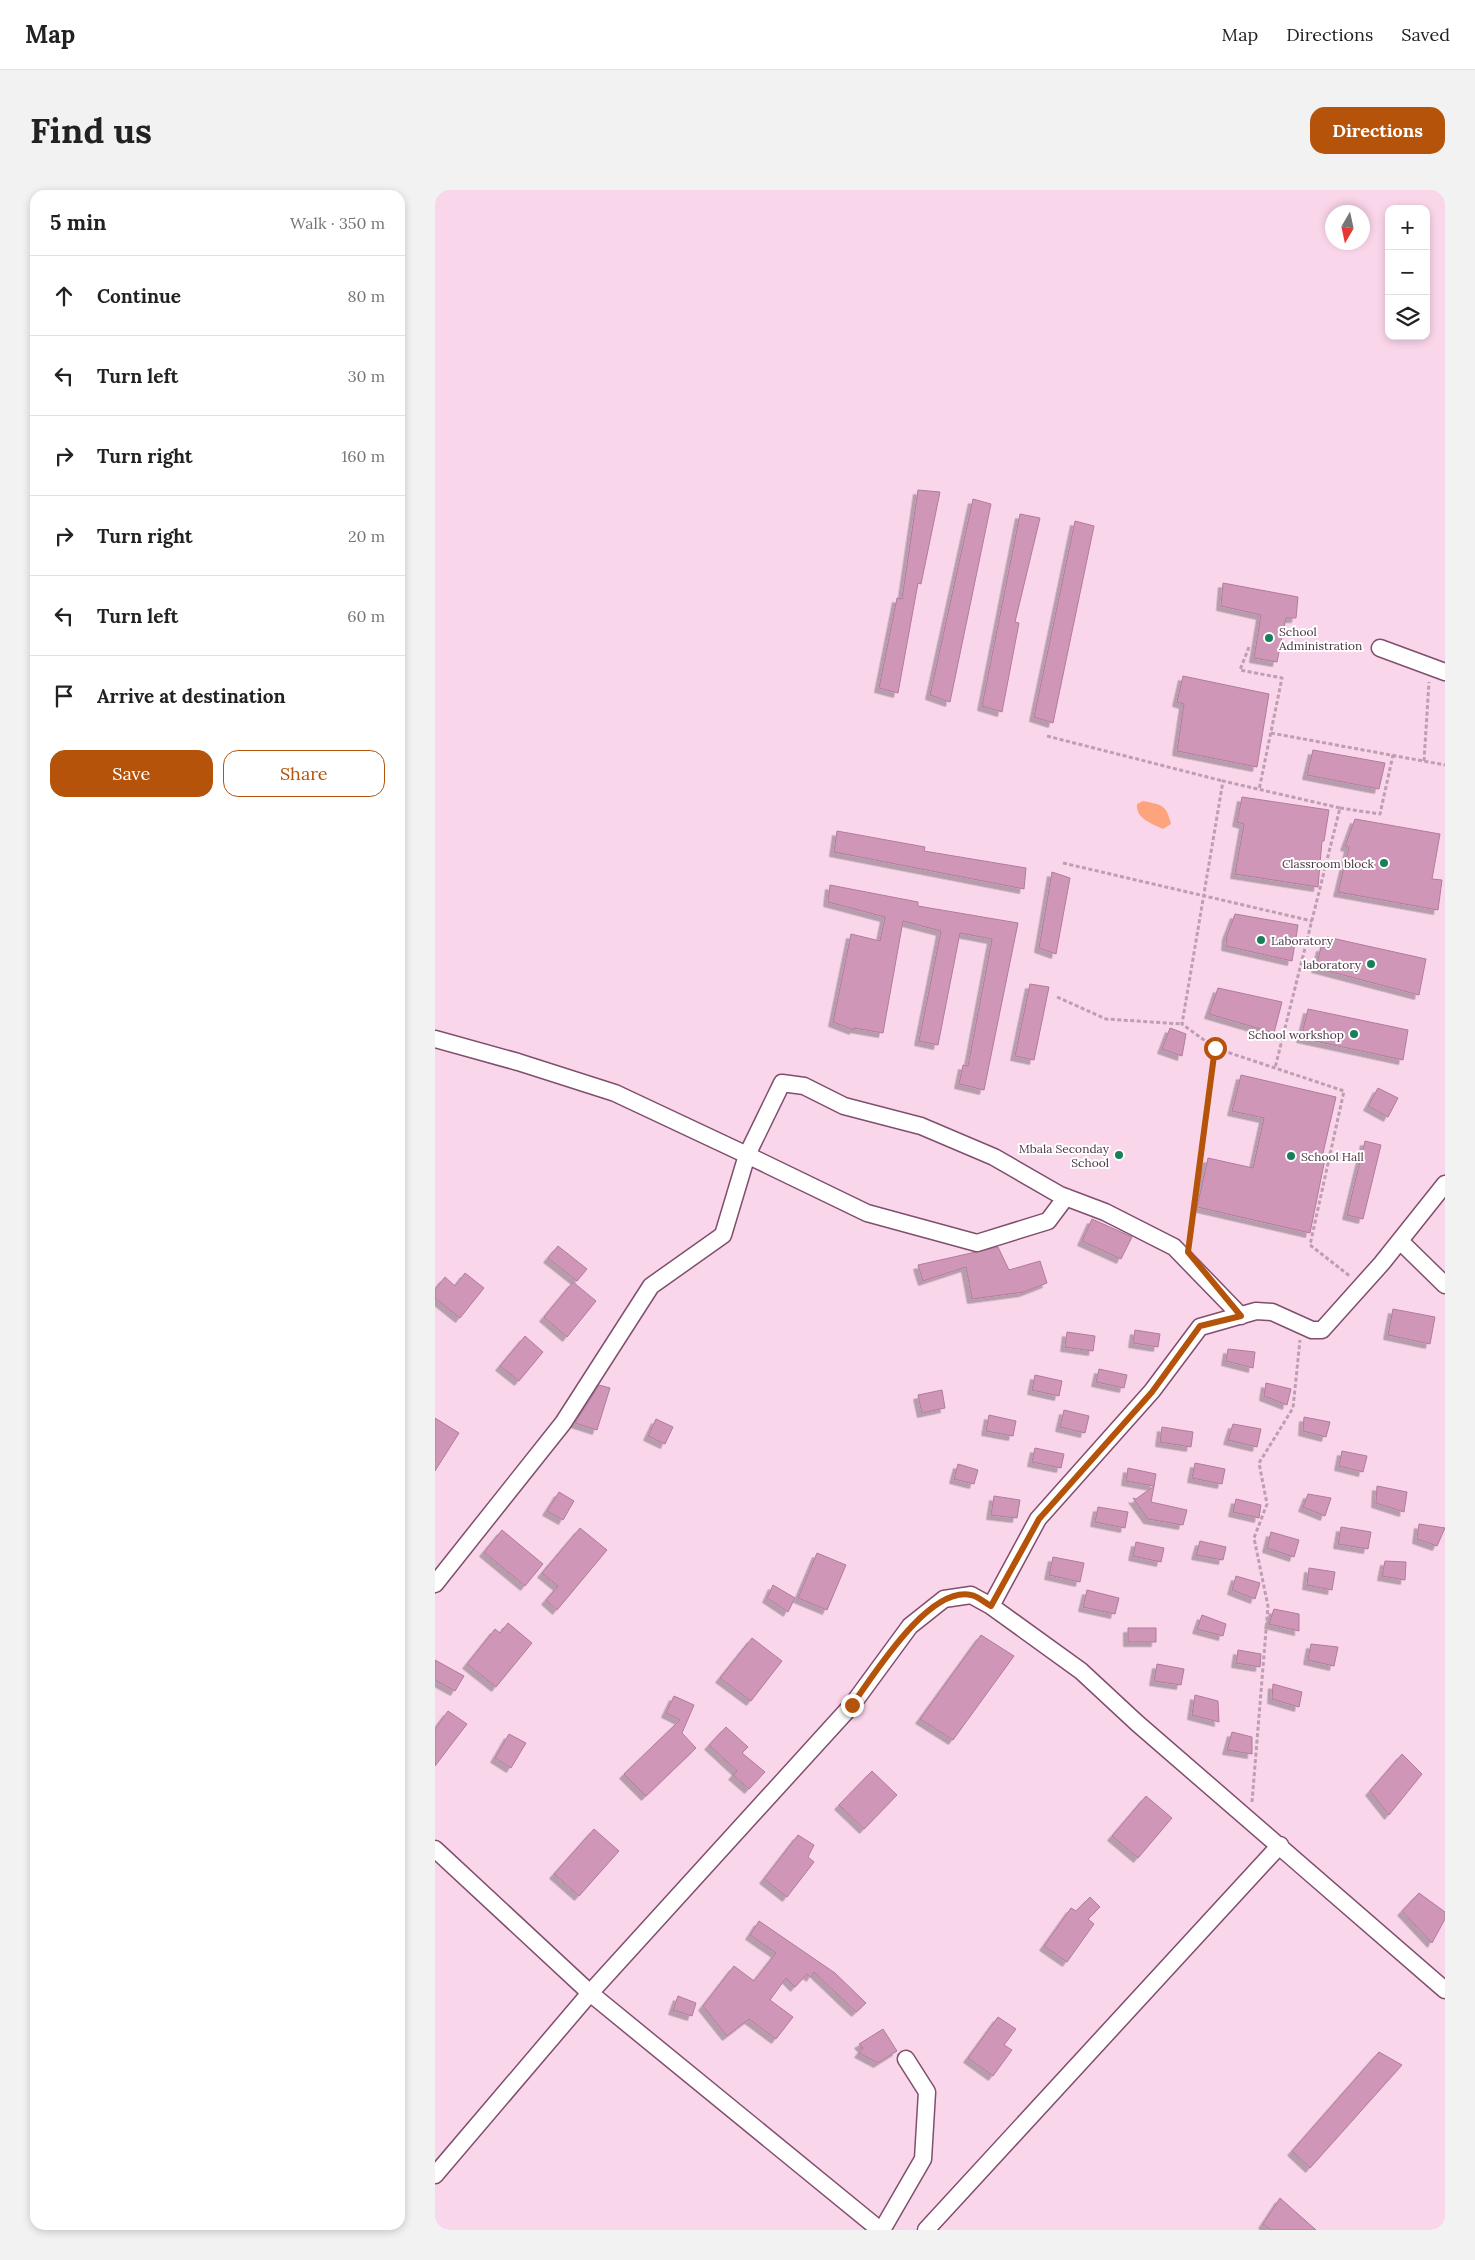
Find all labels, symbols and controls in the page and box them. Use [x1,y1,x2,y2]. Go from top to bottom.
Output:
text: Map [25,19,75,50]
text: Map [1222,23,1258,46]
text: Directions [1286,23,1373,46]
text: Saved [1401,23,1450,46]
button: Directions [1310,107,1445,154]
text: Find us [30,108,152,153]
north arrow [1325,205,1370,250]
map controls [1385,205,1430,340]
button: + [1385,205,1430,250]
text: 5 min [50,209,106,236]
text: Walk · 350 m [290,213,385,233]
button: − [1385,250,1430,295]
icon: ahead [50,282,78,310]
text: Continue [97,284,181,308]
text: 80 m [348,286,385,306]
button: layers [1385,295,1430,340]
icon: left [50,362,78,390]
text: Turn left [97,364,178,388]
text: 30 m [348,366,385,386]
icon: right [50,442,78,470]
text: Turn right [97,444,193,468]
text: 160 m [341,446,385,466]
icon: right [50,522,78,550]
text: Turn right [97,524,193,548]
text: 20 m [348,526,385,546]
icon: left [50,602,78,630]
text: Turn left [97,604,178,628]
text: 60 m [347,606,385,626]
place label: School Administration [1278,624,1362,653]
marker: School Administration [1263,632,1275,644]
icon: arrive [50,682,78,710]
text: Arrive at destination [97,684,286,708]
button: Save [50,750,213,797]
button: Share [223,750,385,797]
place label: Classroom block [1282,856,1375,871]
marker: Classroom block [1378,857,1390,869]
place label: Laboratory [1271,933,1334,948]
marker: Laboratory [1255,934,1267,946]
place label: laboratory [1303,957,1362,972]
marker: laboratory [1365,958,1377,970]
place label: School workshop [1248,1027,1344,1042]
marker: School workshop [1348,1028,1360,1040]
route start [1204,1037,1227,1060]
place label: Mbala Seconday School [1019,1141,1110,1170]
marker: Mbala Seconday School [1113,1149,1125,1161]
place label: School Hall [1301,1149,1364,1164]
marker: School Hall [1285,1150,1297,1162]
route end [841,1694,864,1717]

